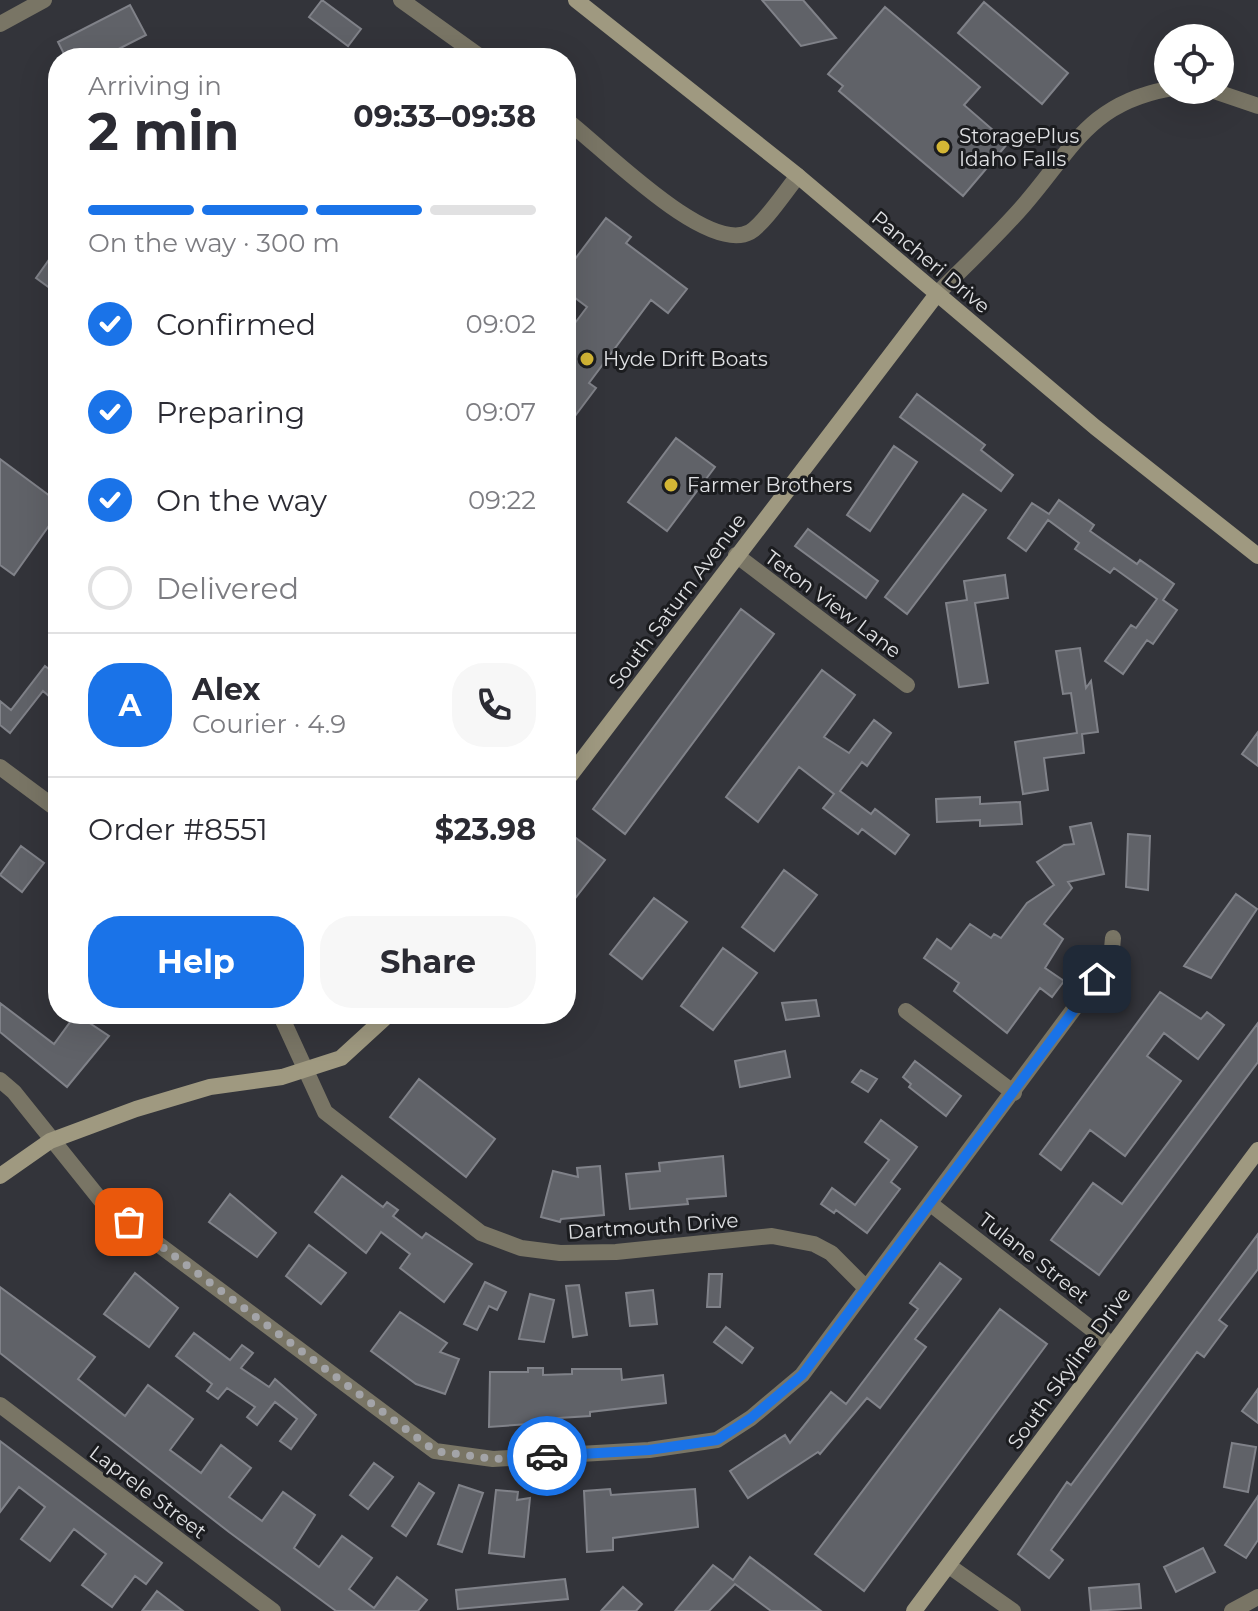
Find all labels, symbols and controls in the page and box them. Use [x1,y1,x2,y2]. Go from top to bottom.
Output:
map controls [1154,24,1234,104]
button: locate [1154,24,1234,104]
text: Arriving in [88,70,222,102]
text: 09:33–09:38 [353,98,536,135]
text: 2 min [88,100,240,163]
place label: StoragePlus Idaho Falls [959,124,1080,171]
marker: StoragePlus Idaho Falls [934,138,952,156]
street label: Pancheri Drive [867,206,995,318]
text: On the way · 300 m [88,227,340,259]
icon: check [88,302,132,346]
text: Confirmed [156,306,316,343]
text: 09:02 [465,308,536,340]
place label: Hyde Drift Boats [603,347,768,371]
marker: Hyde Drift Boats [578,350,596,368]
icon: check [88,390,132,434]
text: Preparing [156,394,305,431]
text: 09:07 [465,396,536,428]
place label: Farmer Brothers [687,473,853,497]
marker: Farmer Brothers [662,476,680,494]
icon: check [88,478,132,522]
text: On the way [156,482,327,519]
text: 09:22 [468,484,536,516]
street label: South Saturn Avenue [603,509,751,693]
street label: Teton View Lane [760,545,906,663]
text: Delivered [156,570,299,607]
button: phone [452,663,536,747]
text: Alex [192,671,260,708]
text: A [119,687,141,724]
text: Courier · 4.9 [192,708,346,740]
text: Order #8551 [88,811,268,848]
text: $23.98 [435,811,536,848]
button: Help [88,916,304,1008]
button: Share [320,916,536,1008]
pin [1063,945,1131,1013]
icon: home [1075,957,1119,1001]
pin [95,1188,163,1256]
icon: bag [107,1200,151,1244]
street label: Dartmouth Drive [567,1208,739,1244]
street label: Tulane Street [974,1208,1094,1308]
street label: South Skyline Drive [1002,1283,1136,1453]
courier [507,1416,587,1496]
icon: car [525,1434,569,1478]
street label: Laprele Street [85,1440,211,1544]

